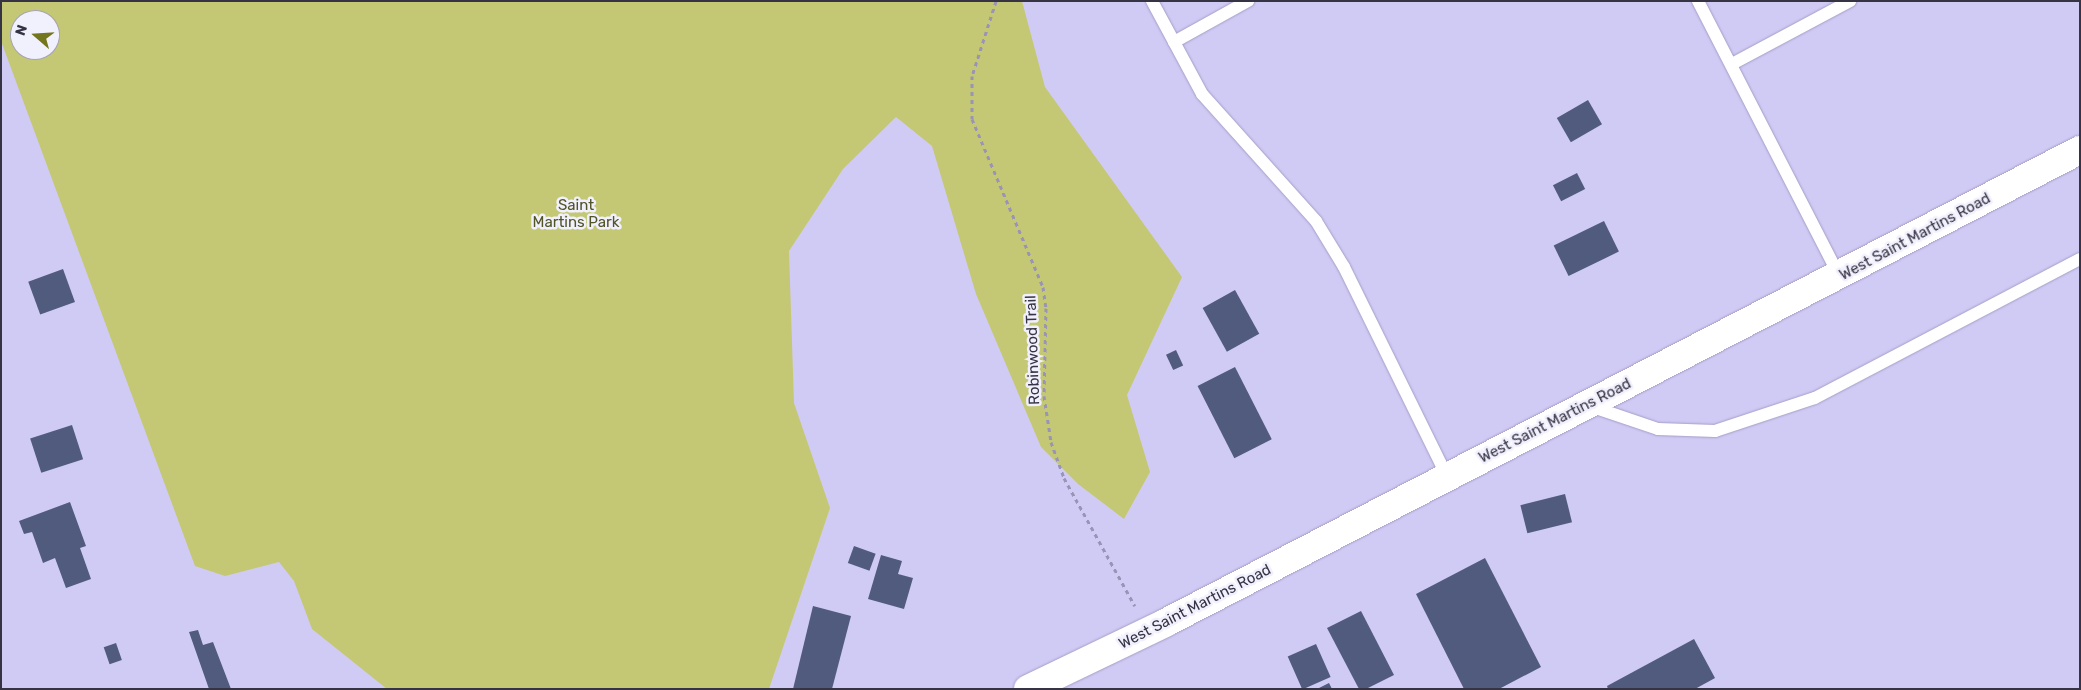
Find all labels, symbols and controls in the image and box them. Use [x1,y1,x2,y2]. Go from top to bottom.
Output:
north arrow [10,10,60,60]
text: N [12,23,31,38]
street label: West Saint Martins Road [1836,190,1994,284]
park label: Saint Martins Park [532,196,620,231]
street label: Robinwood Trail [1022,295,1044,405]
street label: West Saint Martins Road [1476,375,1634,467]
street label: West Saint Martins Road [1116,561,1274,653]

